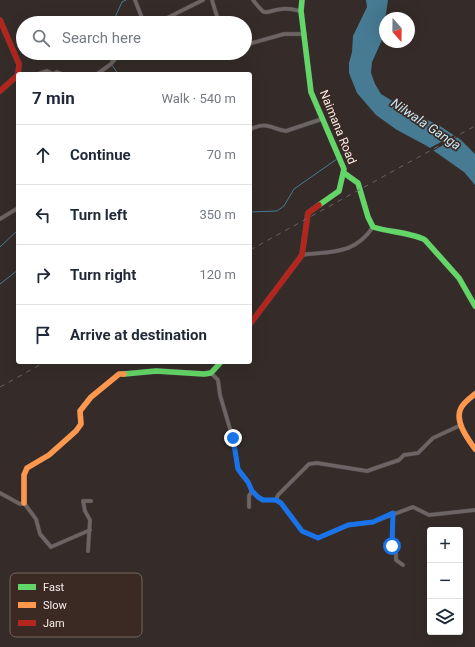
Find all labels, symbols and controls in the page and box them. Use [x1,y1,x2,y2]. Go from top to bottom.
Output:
north arrow [379,12,415,48]
search box [16,16,252,60]
icon: search [30,27,52,49]
text: Search here [62,29,141,47]
text: 7 min [32,88,75,108]
street label: Naimana Road [317,88,359,166]
text: Walk · 540 m [161,91,236,106]
water label: Nilwala Ganga [388,95,464,153]
icon: ahead [32,144,54,166]
text: Continue [70,146,131,164]
text: 70 m [207,147,236,162]
icon: left [32,204,54,226]
text: Turn left [70,206,127,224]
text: 350 m [199,207,236,222]
icon: right [32,264,54,286]
text: Turn right [70,266,136,284]
text: 120 m [199,267,236,282]
icon: arrive [32,324,54,346]
text: Arrive at destination [70,326,207,344]
route end [224,429,242,447]
map controls [427,527,463,635]
button: + [427,527,463,563]
route start [383,537,401,555]
button: − [427,563,463,599]
legend [10,573,142,637]
text: Fast [43,581,65,594]
text: Slow [43,599,67,612]
button: layers [427,599,463,635]
text: Jam [43,617,65,630]

